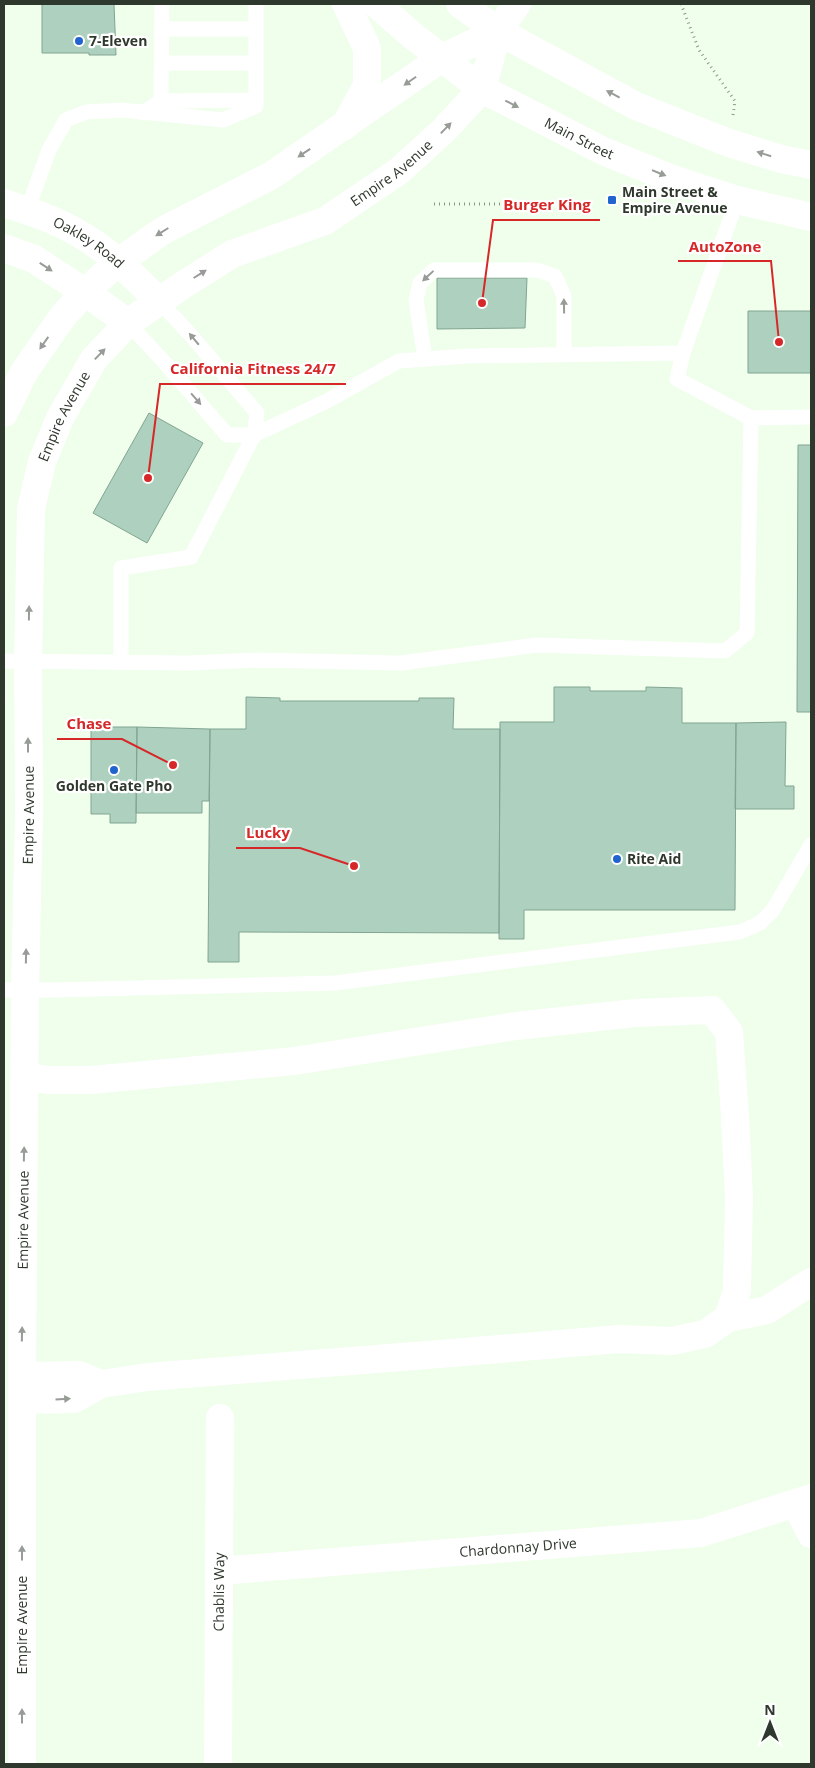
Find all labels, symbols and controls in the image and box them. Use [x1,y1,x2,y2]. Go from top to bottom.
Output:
place label: 7-Eleven [89,31,147,50]
marker: 7-Eleven [73,35,85,47]
one-way arrow [403,76,417,86]
one-way arrow [606,90,620,99]
one-way arrow [505,100,519,108]
street label: Main Street [541,113,617,163]
one-way arrow [440,122,452,134]
street label: Empire Avenue [346,135,436,210]
one-way arrow [298,148,311,158]
one-way arrow [756,149,771,157]
one-way arrow [652,170,666,178]
place label: Main Street & Empire Avenue [622,182,728,217]
callout: Burger King [493,190,600,220]
text: Burger King [503,194,591,214]
marker: Main Street & Empire Avenue [606,194,618,206]
street label: Oakley Road [50,212,129,272]
one-way arrow [156,227,169,236]
callout: AutoZone [678,231,771,261]
text: AutoZone [689,236,761,256]
one-way arrow [39,262,53,271]
one-way arrow [193,270,206,279]
one-way arrow [422,270,434,282]
one-way arrow [560,298,568,314]
one-way arrow [189,332,200,345]
one-way arrow [39,337,49,350]
one-way arrow [94,348,106,360]
callout: California Fitness 24/7 [160,354,346,384]
text: California Fitness 24/7 [170,358,336,378]
street label: Empire Avenue [33,367,94,464]
one-way arrow [190,392,201,405]
one-way arrow [25,604,33,620]
callout: Chase [57,709,122,739]
text: Chase [67,713,112,733]
one-way arrow [24,737,32,753]
marker: Golden Gate Pho [108,764,120,776]
street label: Empire Avenue [18,765,38,865]
place label: Golden Gate Pho [56,776,172,795]
callout: Lucky [236,818,300,848]
text: Lucky [246,822,290,842]
place label: Rite Aid [627,849,681,868]
marker: Rite Aid [611,853,623,865]
one-way arrow [22,948,30,964]
one-way arrow [20,1145,28,1161]
street label: Empire Avenue [13,1170,33,1270]
one-way arrow [18,1325,26,1341]
one-way arrow [56,1395,72,1403]
street label: Chardonnay Drive [459,1533,578,1561]
one-way arrow [18,1545,26,1561]
street label: Chablis Way [209,1552,228,1632]
street label: Empire Avenue [12,1575,31,1674]
north arrow [745,1698,795,1748]
text: N [764,1700,776,1719]
one-way arrow [18,1707,26,1723]

